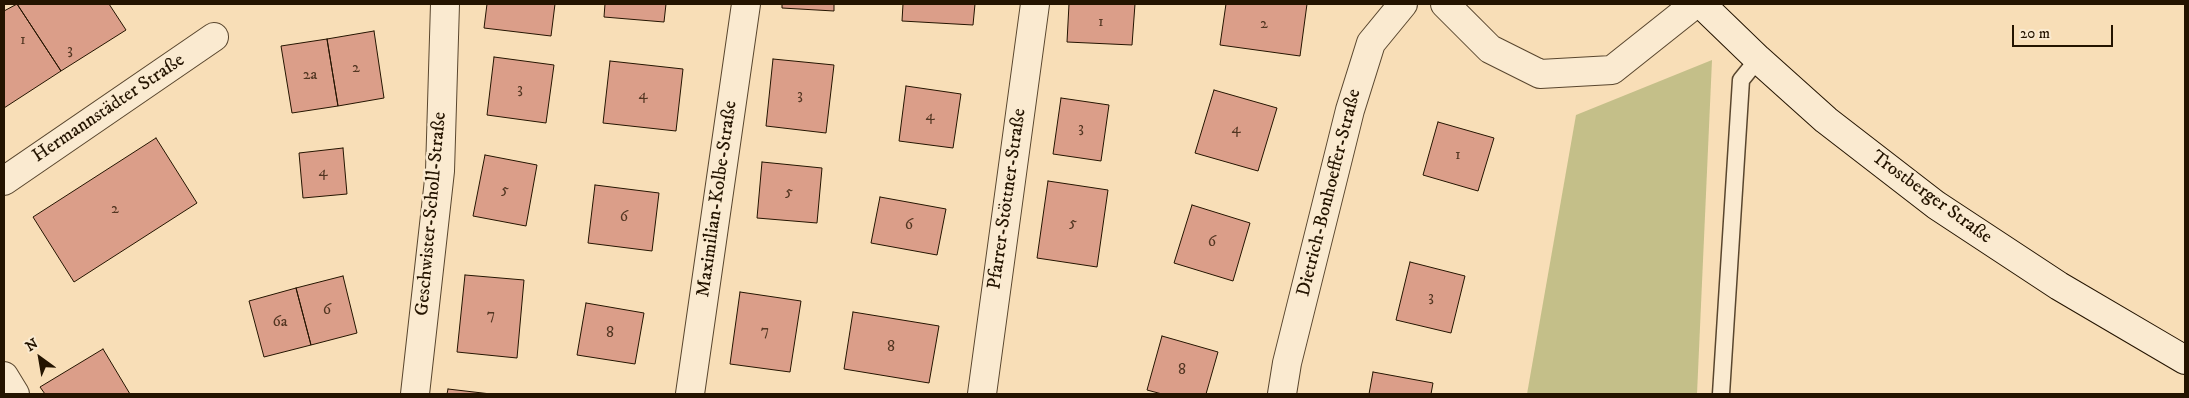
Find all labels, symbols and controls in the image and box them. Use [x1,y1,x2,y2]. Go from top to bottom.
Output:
house number: 1 [1098,13,1104,33]
house number: 2 [1260,15,1268,35]
scale bar [2014,15,2115,47]
text: 20 m [2020,24,2050,43]
house number: 1 [20,31,26,51]
house number: 3 [67,41,73,61]
street label: Hermannstädter Straße [29,50,189,168]
house number: 2 [352,59,360,79]
house number: 2a [303,66,317,86]
house number: 3 [517,80,523,100]
house number: 4 [638,86,648,106]
house number: 3 [797,86,803,106]
street label: Dietrich-Bonhoeffer-Straße [1293,87,1367,299]
street label: Maximilian-Kolbe-Straße [693,99,743,299]
house number: 4 [925,107,935,127]
street label: Pfarrer-Stöttner-Straße [984,107,1032,291]
street label: Geschwister-Scholl-Straße [412,111,452,317]
house number: 3 [1078,119,1084,139]
house number: 4 [1231,120,1241,140]
house number: 1 [1455,146,1461,166]
street label: Trostberger Straße [1866,147,1996,249]
house number: 4 [318,163,328,183]
house number: 5 [501,181,509,201]
house number: 5 [785,183,793,203]
house number: 2 [111,200,119,220]
house number: 6 [620,208,628,228]
house number: 5 [1069,214,1077,234]
house number: 6 [905,216,913,236]
house number: 6 [1208,233,1216,253]
house number: 3 [1428,288,1434,308]
house number: 6 [323,301,331,321]
house number: 7 [487,306,495,326]
house number: 6a [272,313,288,333]
house number: 7 [761,322,769,342]
house number: 8 [606,324,614,344]
north arrow [15,333,65,383]
text: N [22,335,42,356]
house number: 8 [887,338,895,358]
house number: 8 [1178,361,1186,381]

